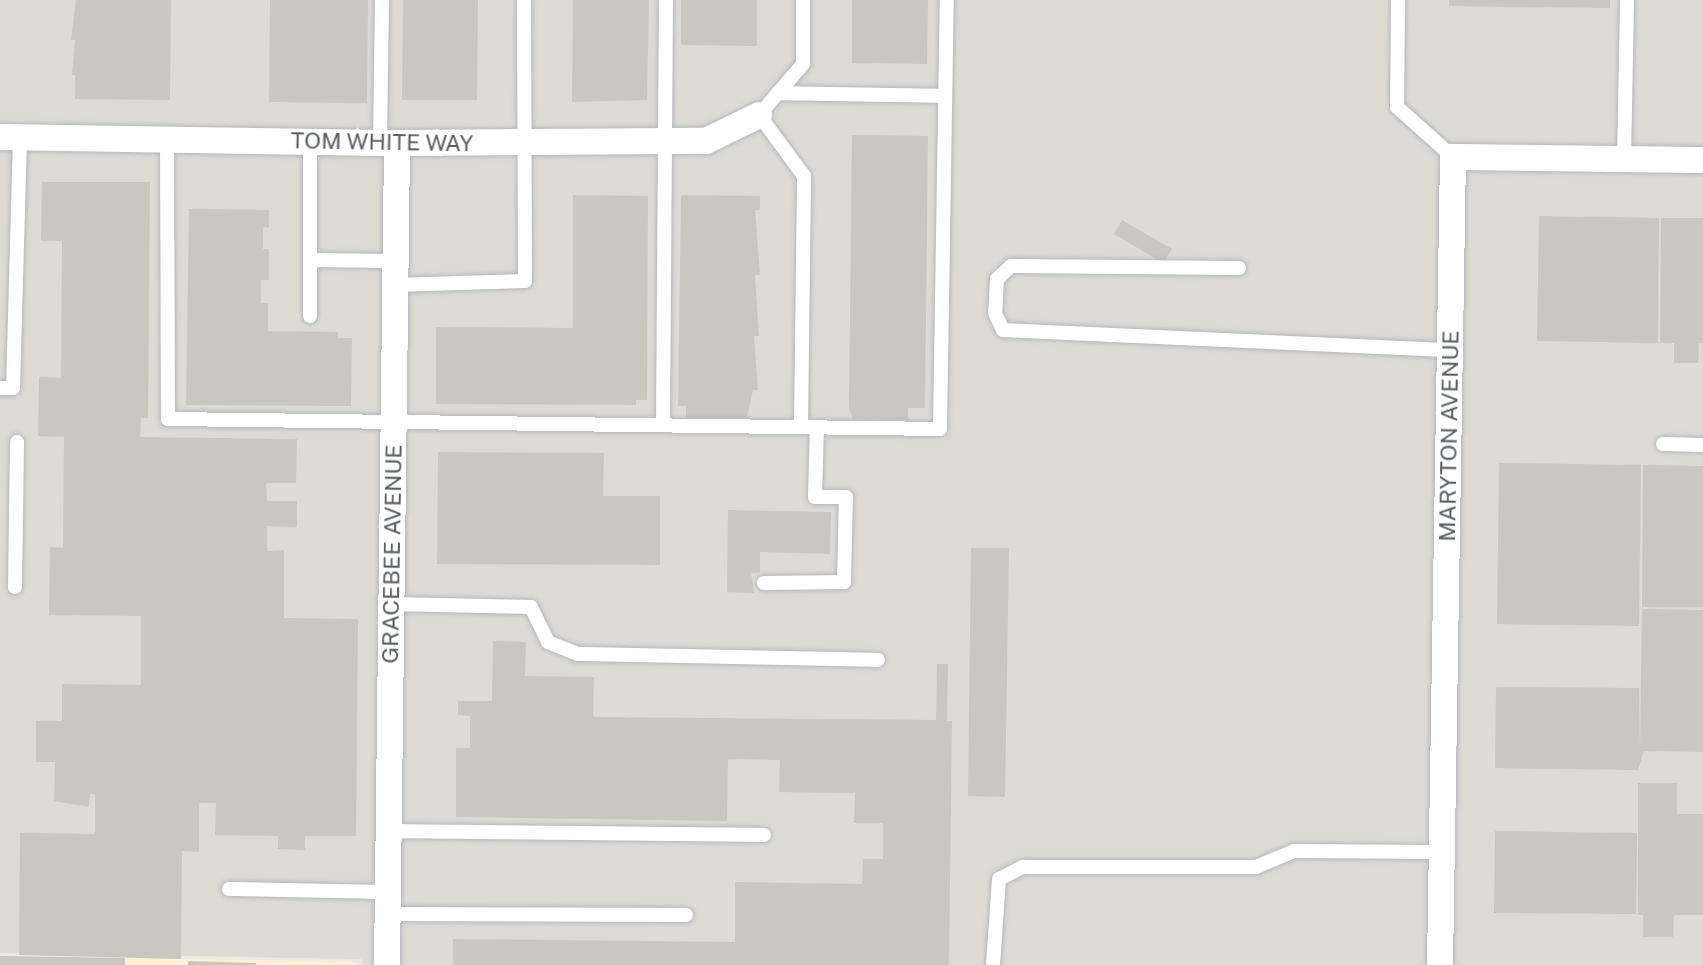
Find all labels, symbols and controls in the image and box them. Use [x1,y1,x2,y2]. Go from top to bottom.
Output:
street label: TOM WHITE WAY [290,127,474,157]
street label: MARYTON AVENUE [1433,330,1465,542]
street label: GRACEBEE AVENUE [376,444,408,664]

